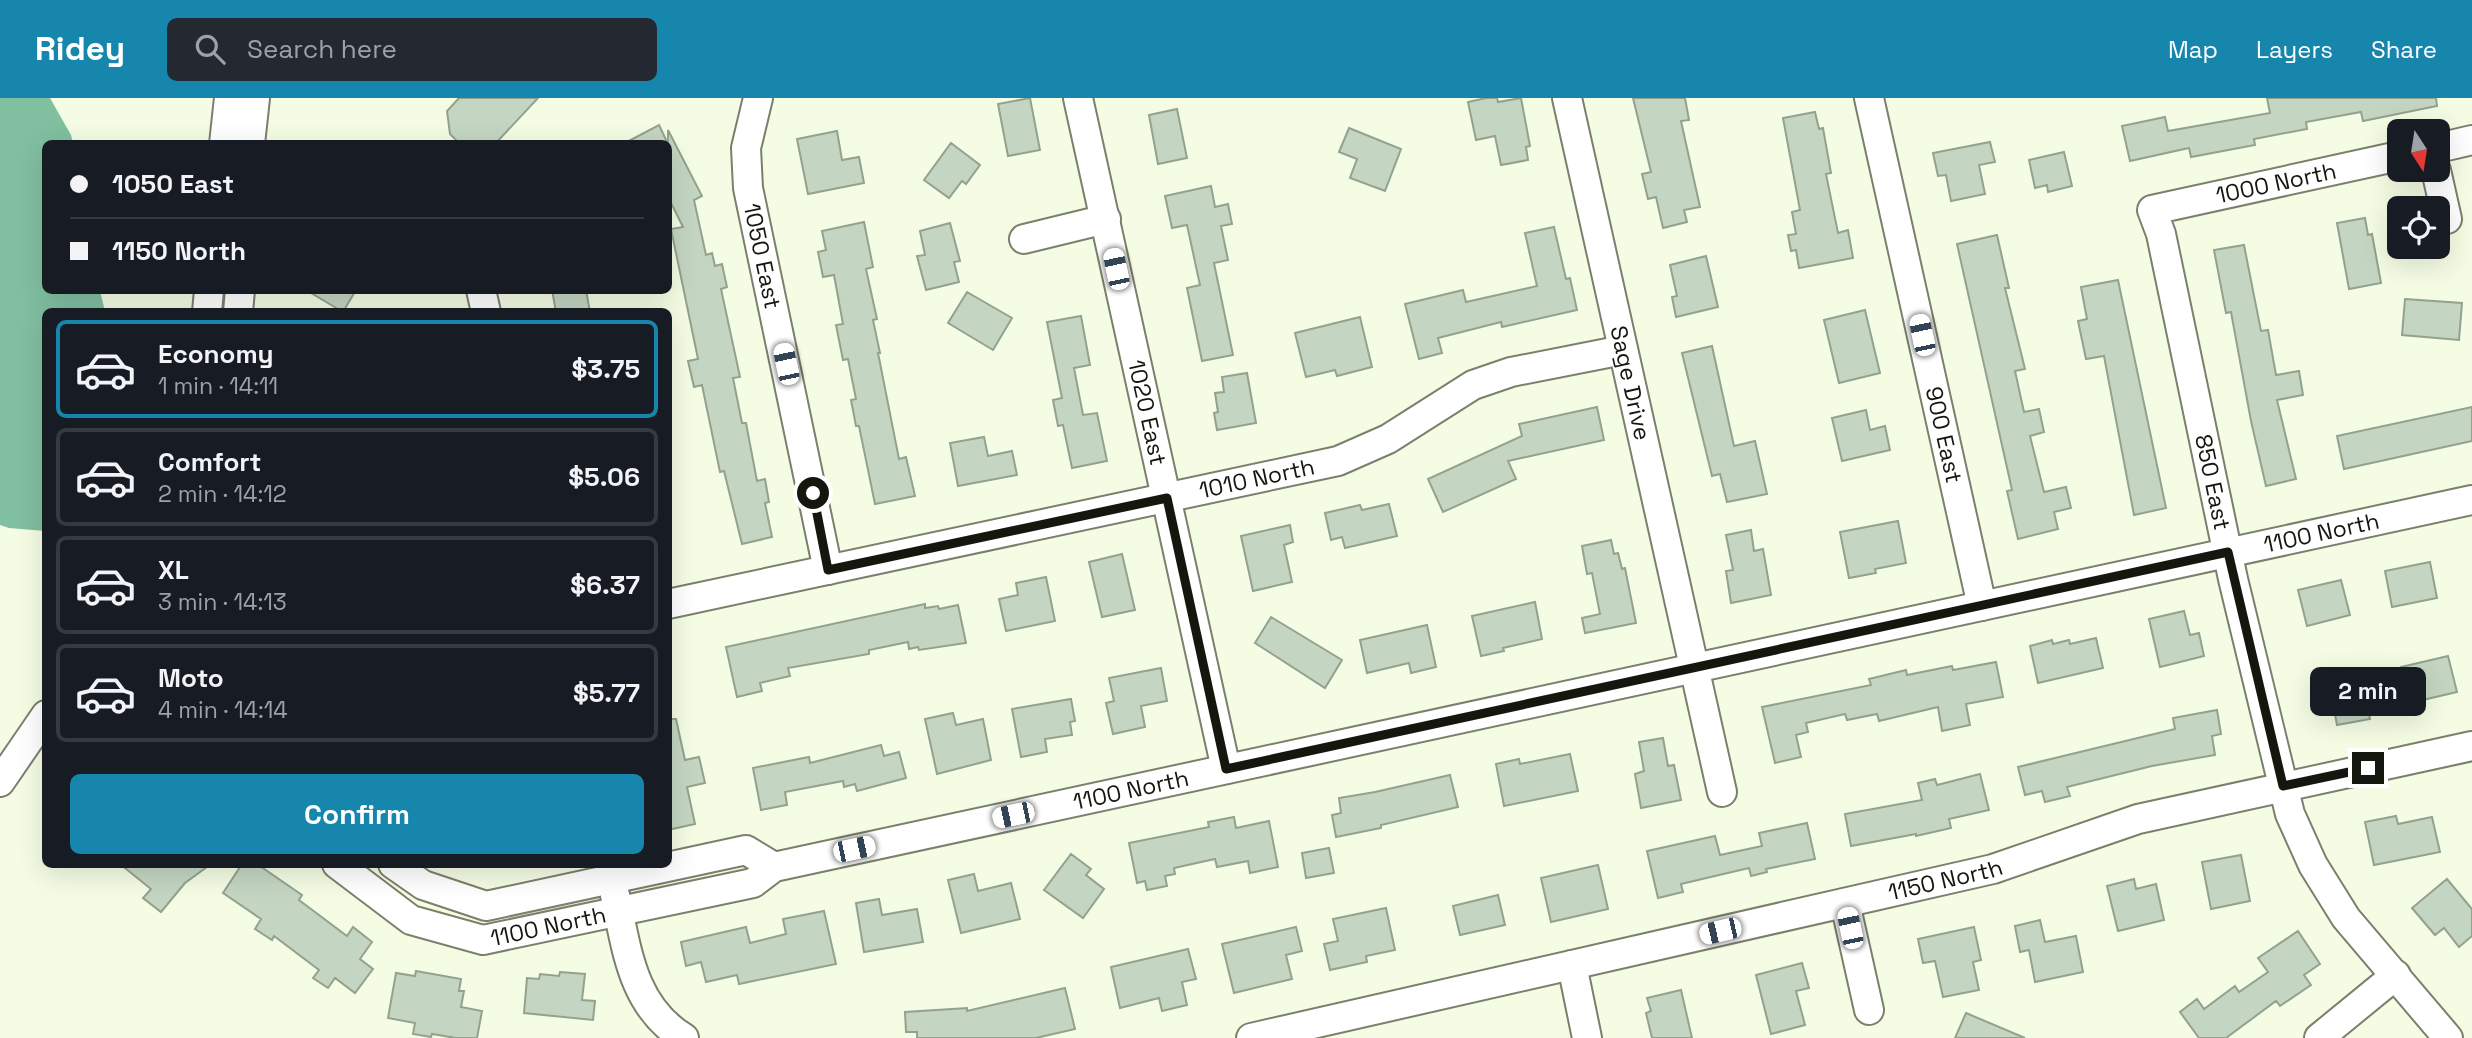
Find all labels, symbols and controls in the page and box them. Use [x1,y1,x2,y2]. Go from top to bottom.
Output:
search box [167,18,657,81]
text: Ridey [35,28,125,70]
icon: search [191,30,229,68]
text: Search here [247,32,397,66]
text: Map [2168,34,2218,65]
text: Layers [2256,34,2333,65]
text: Share [2371,34,2437,65]
north arrow [2387,119,2450,182]
map controls [2387,119,2450,259]
street label: 1000 North [2213,156,2339,210]
text: 1050 East [112,167,234,201]
button: locate [2387,196,2450,259]
street label: 1050 East [737,200,788,312]
text: 1150 North [112,234,246,268]
car [1102,246,1131,292]
car [1908,312,1937,358]
street label: Sage Drive [1603,323,1658,443]
text: Economy [158,337,274,371]
icon: car [74,338,137,401]
car [772,341,801,387]
text: $3.75 [572,352,640,386]
street label: 1020 East [1121,357,1174,468]
text: 1 min · 14:11 [158,371,278,401]
street label: 900 East [1919,384,1969,486]
street label: 850 East [2188,431,2237,533]
text: Comfort [158,445,261,479]
icon: car [74,446,137,509]
street label: 1010 North [1196,451,1317,505]
text: $5.06 [568,460,640,494]
route start [797,477,829,509]
text: 2 min · 14:12 [158,479,287,509]
street label: 1100 North [2261,505,2382,560]
text: XL [158,553,189,587]
icon: car [74,554,137,617]
text: $6.37 [570,568,640,602]
text: 3 min · 14:13 [158,587,287,617]
text: Moto [158,661,224,695]
icon: car [74,662,137,725]
callout: 2 min [2310,666,2426,716]
text: $5.77 [573,676,640,710]
text: 2 min [2338,676,2398,706]
text: 4 min · 14:14 [158,695,288,725]
route end [2352,752,2384,784]
street label: 1100 North [1070,763,1191,817]
button: Confirm [70,774,644,854]
car [991,800,1036,830]
car [832,834,877,864]
street label: 1150 North [1885,852,2007,907]
street label: 1100 North [487,899,609,953]
car [1836,905,1865,951]
car [1698,916,1743,946]

